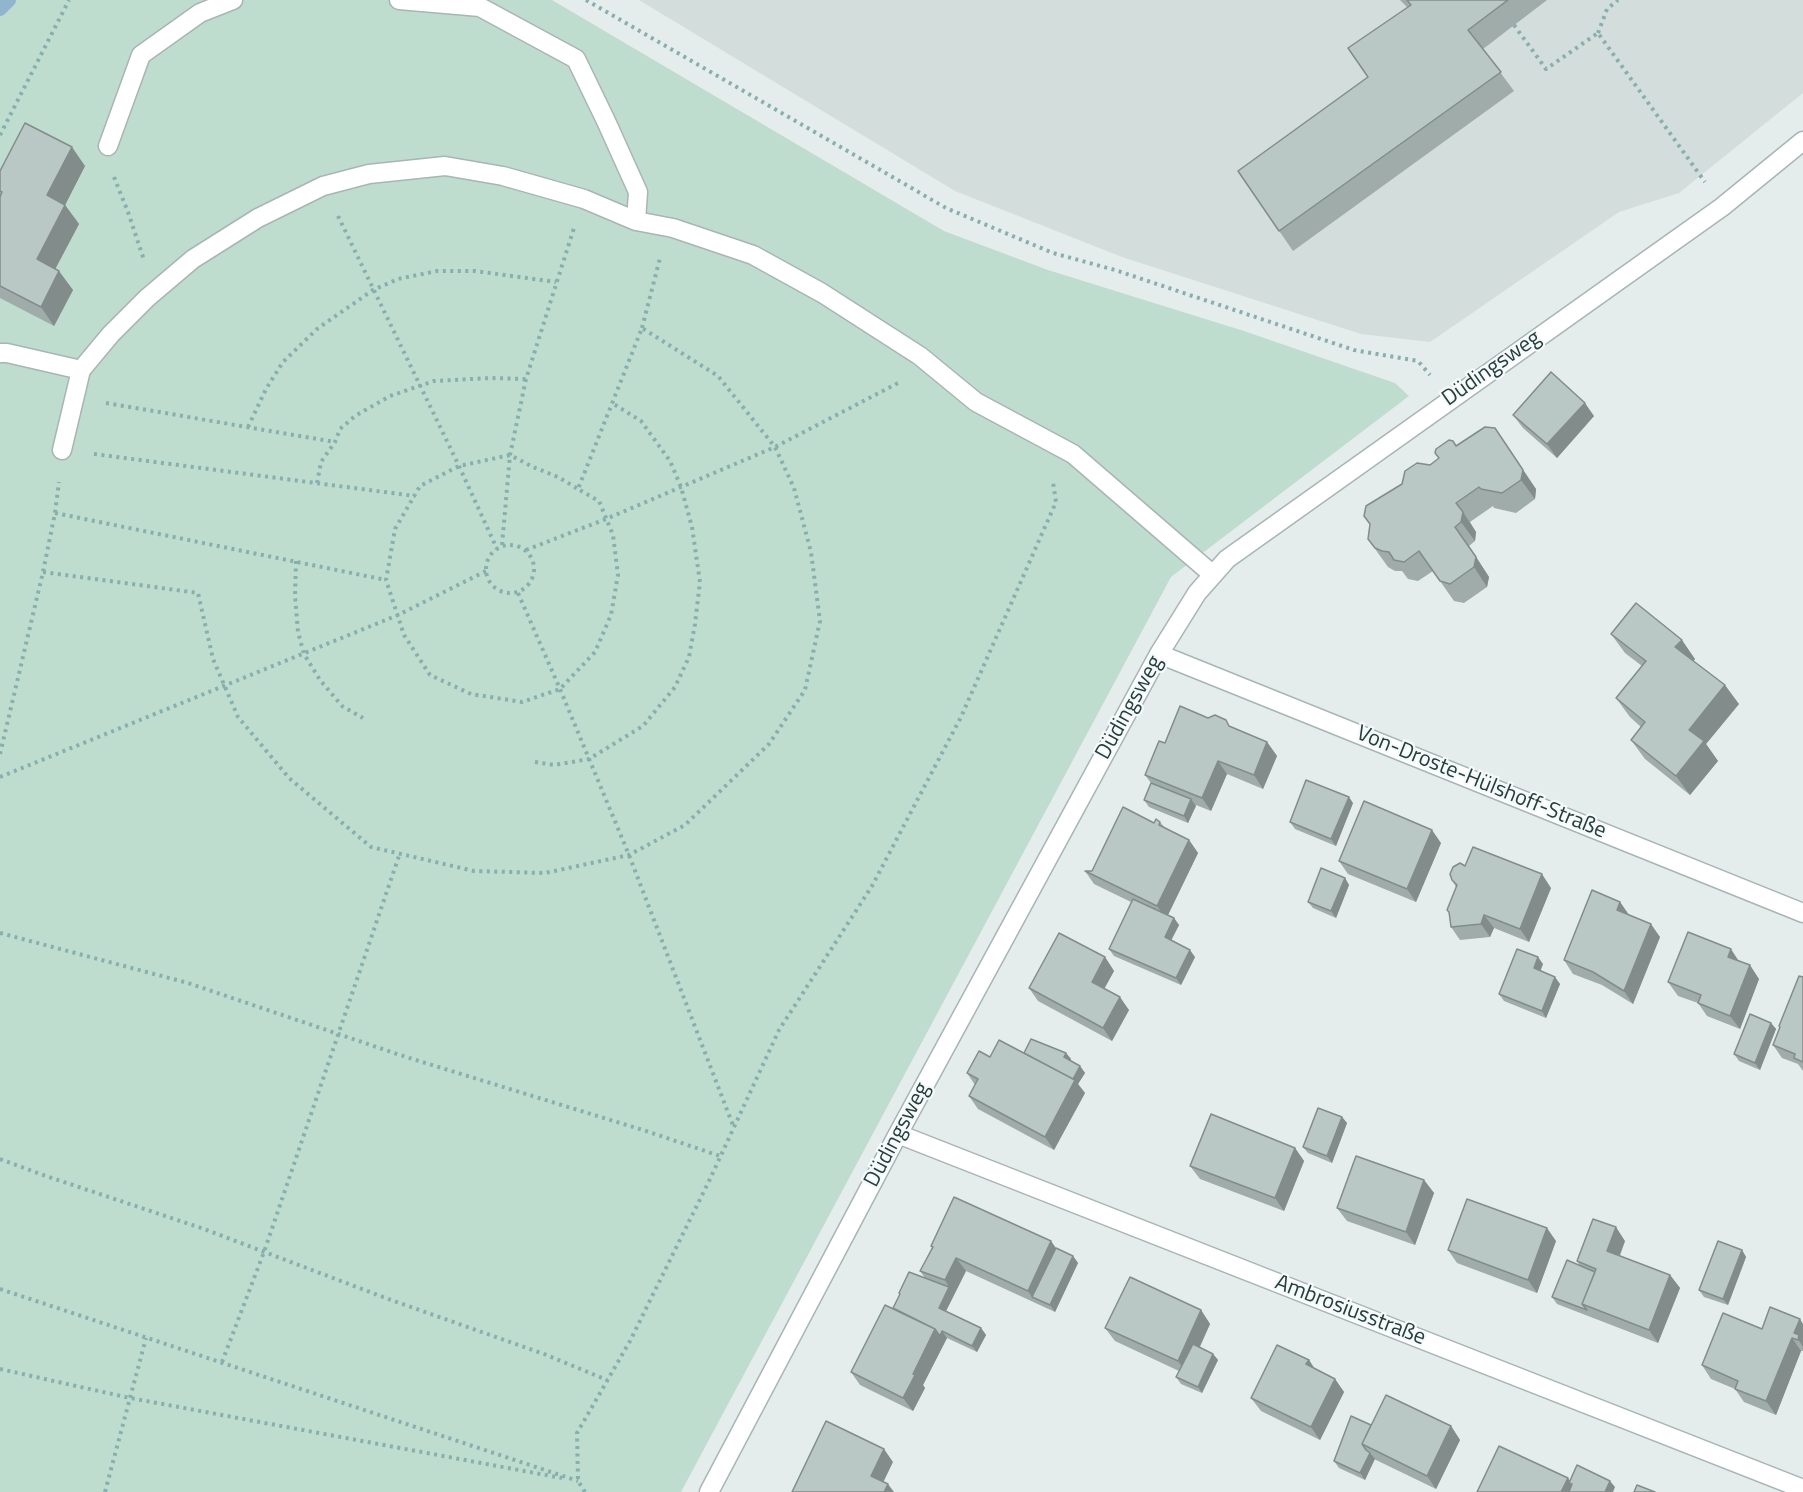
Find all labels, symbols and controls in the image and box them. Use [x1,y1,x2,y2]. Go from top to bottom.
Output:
street label: Düdingsweg [1437,325,1547,413]
street label: Düdingsweg [1091,651,1169,765]
street label: Von-Droste-Hülshoff-Straße [1352,721,1610,845]
street label: Düdingsweg [859,1078,937,1192]
street label: Ambrosiusstraße [1271,1270,1429,1352]

